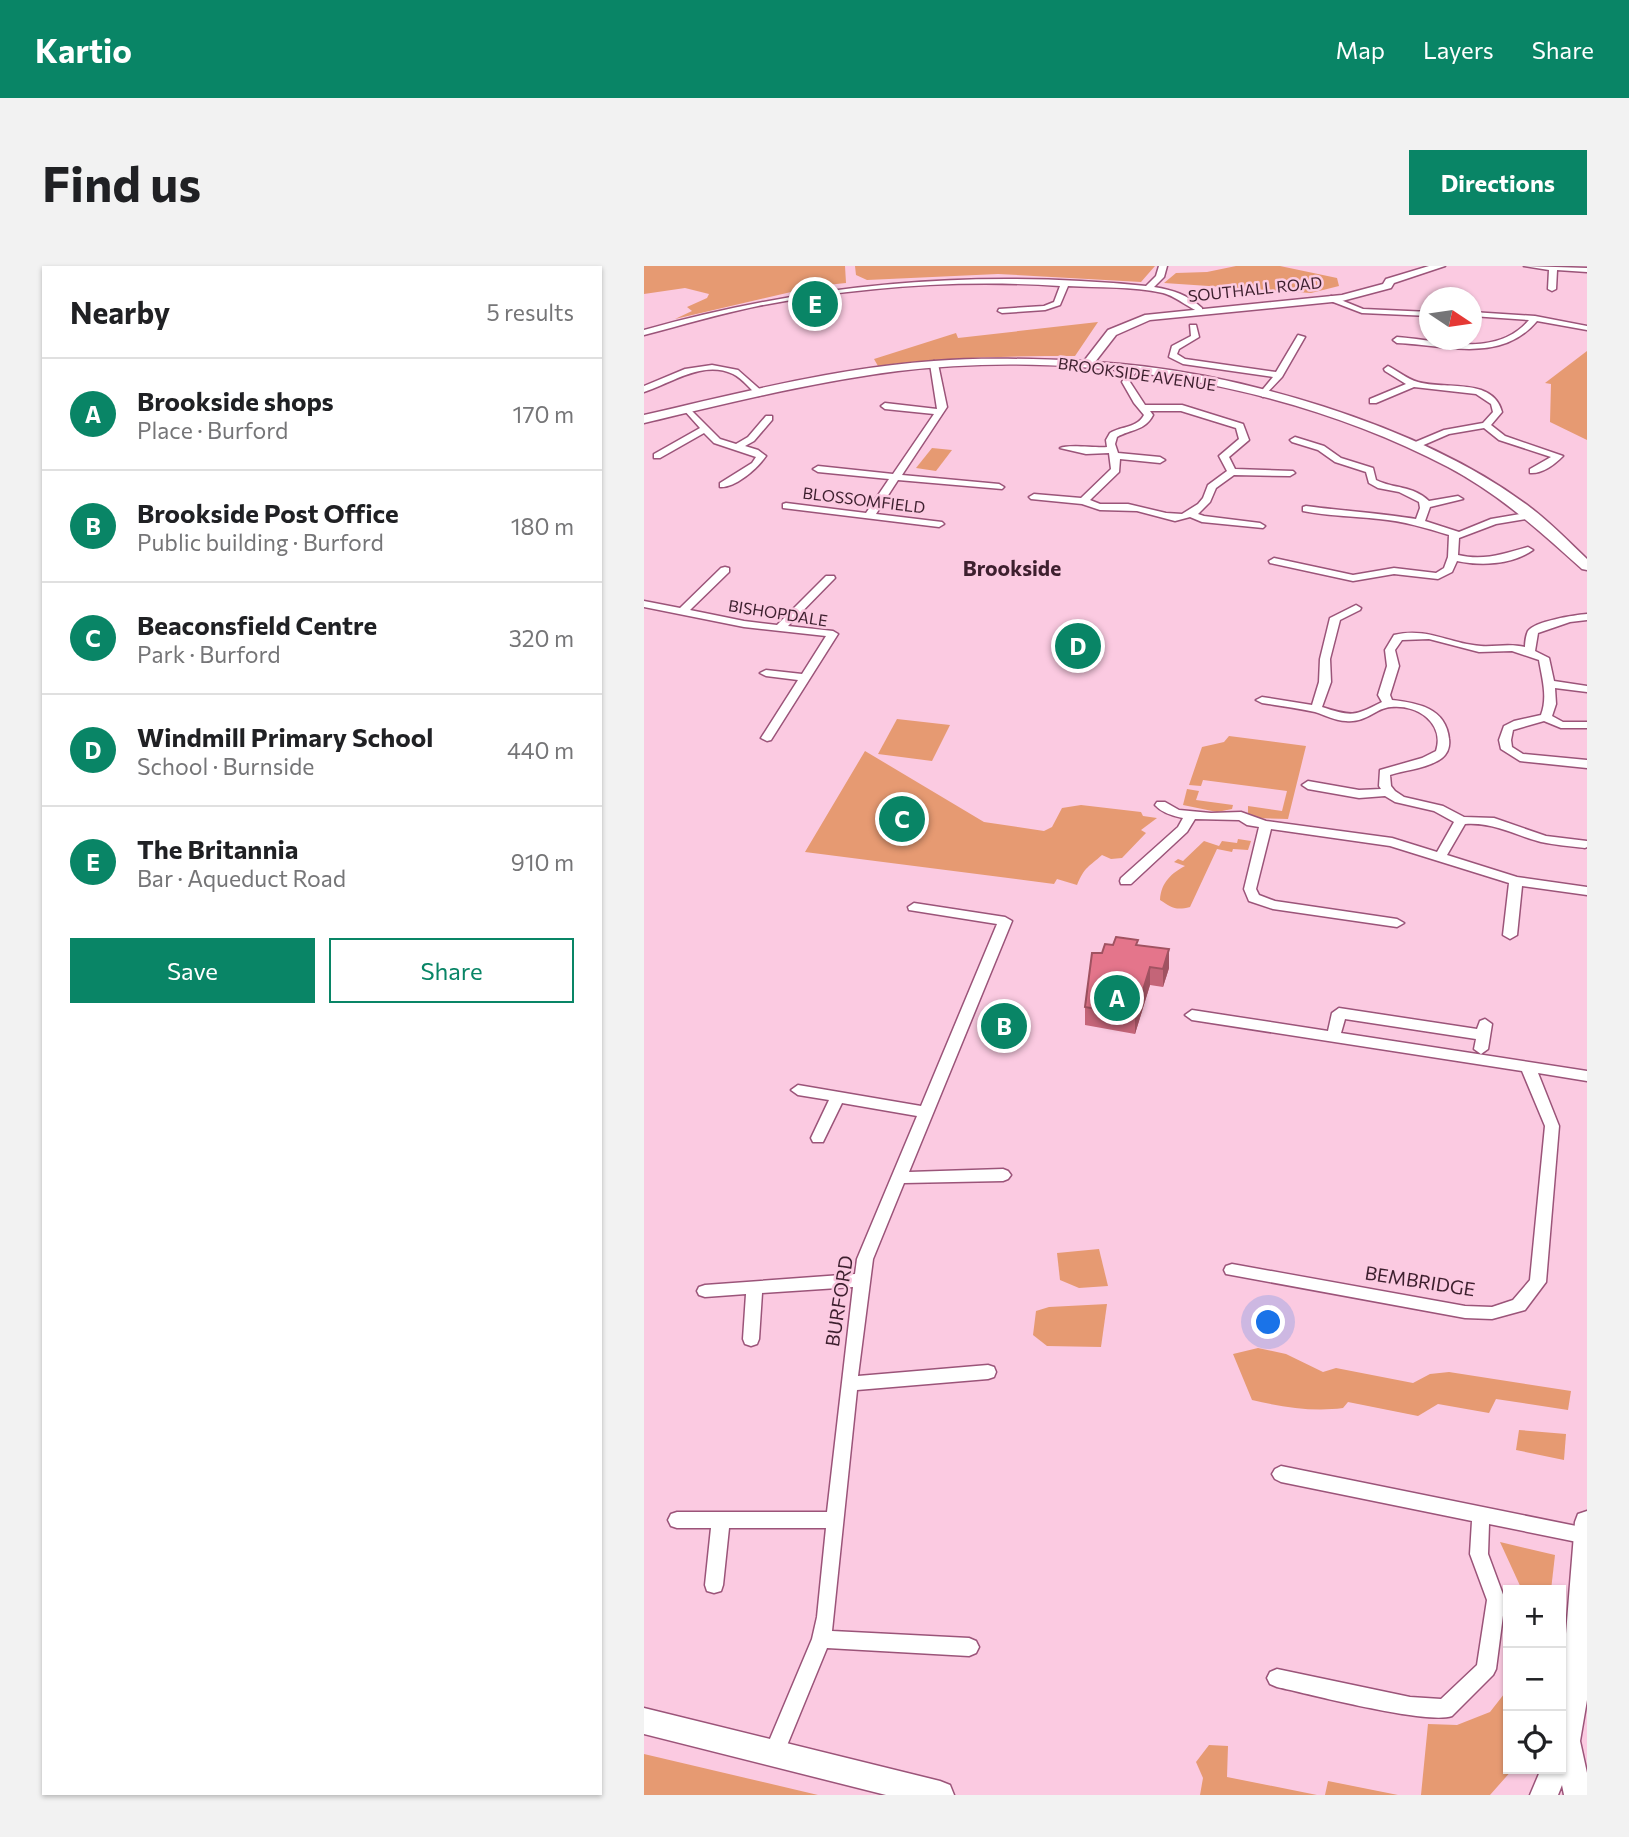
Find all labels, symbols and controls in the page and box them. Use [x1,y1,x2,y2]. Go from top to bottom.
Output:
text: Kartio [35,29,132,70]
text: Map [1336,35,1385,64]
text: Layers [1423,35,1494,64]
text: Share [1532,35,1594,64]
button: Directions [1409,150,1587,215]
text: Find us [42,152,201,212]
street label: SOUTHALL ROAD [1187,272,1323,305]
pin: E [792,278,838,330]
north arrow [1419,287,1482,350]
text: Nearby [70,293,170,330]
text: 5 results [486,298,574,326]
street label: BROOKSIDE AVENUE [1057,353,1217,394]
text: Brookside shops [137,385,334,416]
text: A [85,400,101,428]
text: 170 m [513,400,574,428]
text: Place · Burford [137,416,288,444]
street label: BLOSSOMFIELD [802,483,926,516]
text: Brookside Post Office [137,497,399,528]
text: B [85,512,101,540]
text: 180 m [511,512,574,540]
text: Public building · Burford [137,528,384,556]
district label: Brookside [963,555,1061,580]
street label: BISHOPDALE [727,595,829,630]
text: Beaconsfield Centre [137,609,377,640]
pin: D [1055,620,1101,672]
text: C [85,624,101,652]
text: 320 m [509,624,574,652]
text: Park · Burford [137,640,281,668]
text: Windmill Primary School [137,721,433,752]
text: D [85,736,101,764]
text: 440 m [507,736,574,764]
text: School · Burnside [137,752,314,780]
pin: C [879,793,925,845]
text: The Britannia [137,833,298,864]
text: E [86,848,100,876]
text: 910 m [511,848,574,876]
text: Bar · Aqueduct Road [137,864,346,892]
button: Save [70,938,315,1003]
button: Share [329,938,574,1003]
pin: A [1094,972,1140,1024]
pin: B [981,1000,1027,1052]
street label: BURFORD [820,1254,857,1348]
street label: BEMBRIDGE [1363,1260,1477,1301]
your location [1251,1305,1285,1339]
map controls [1503,1585,1566,1774]
button: + [1503,1585,1566,1648]
button: − [1503,1648,1566,1711]
button: locate [1503,1711,1566,1774]

